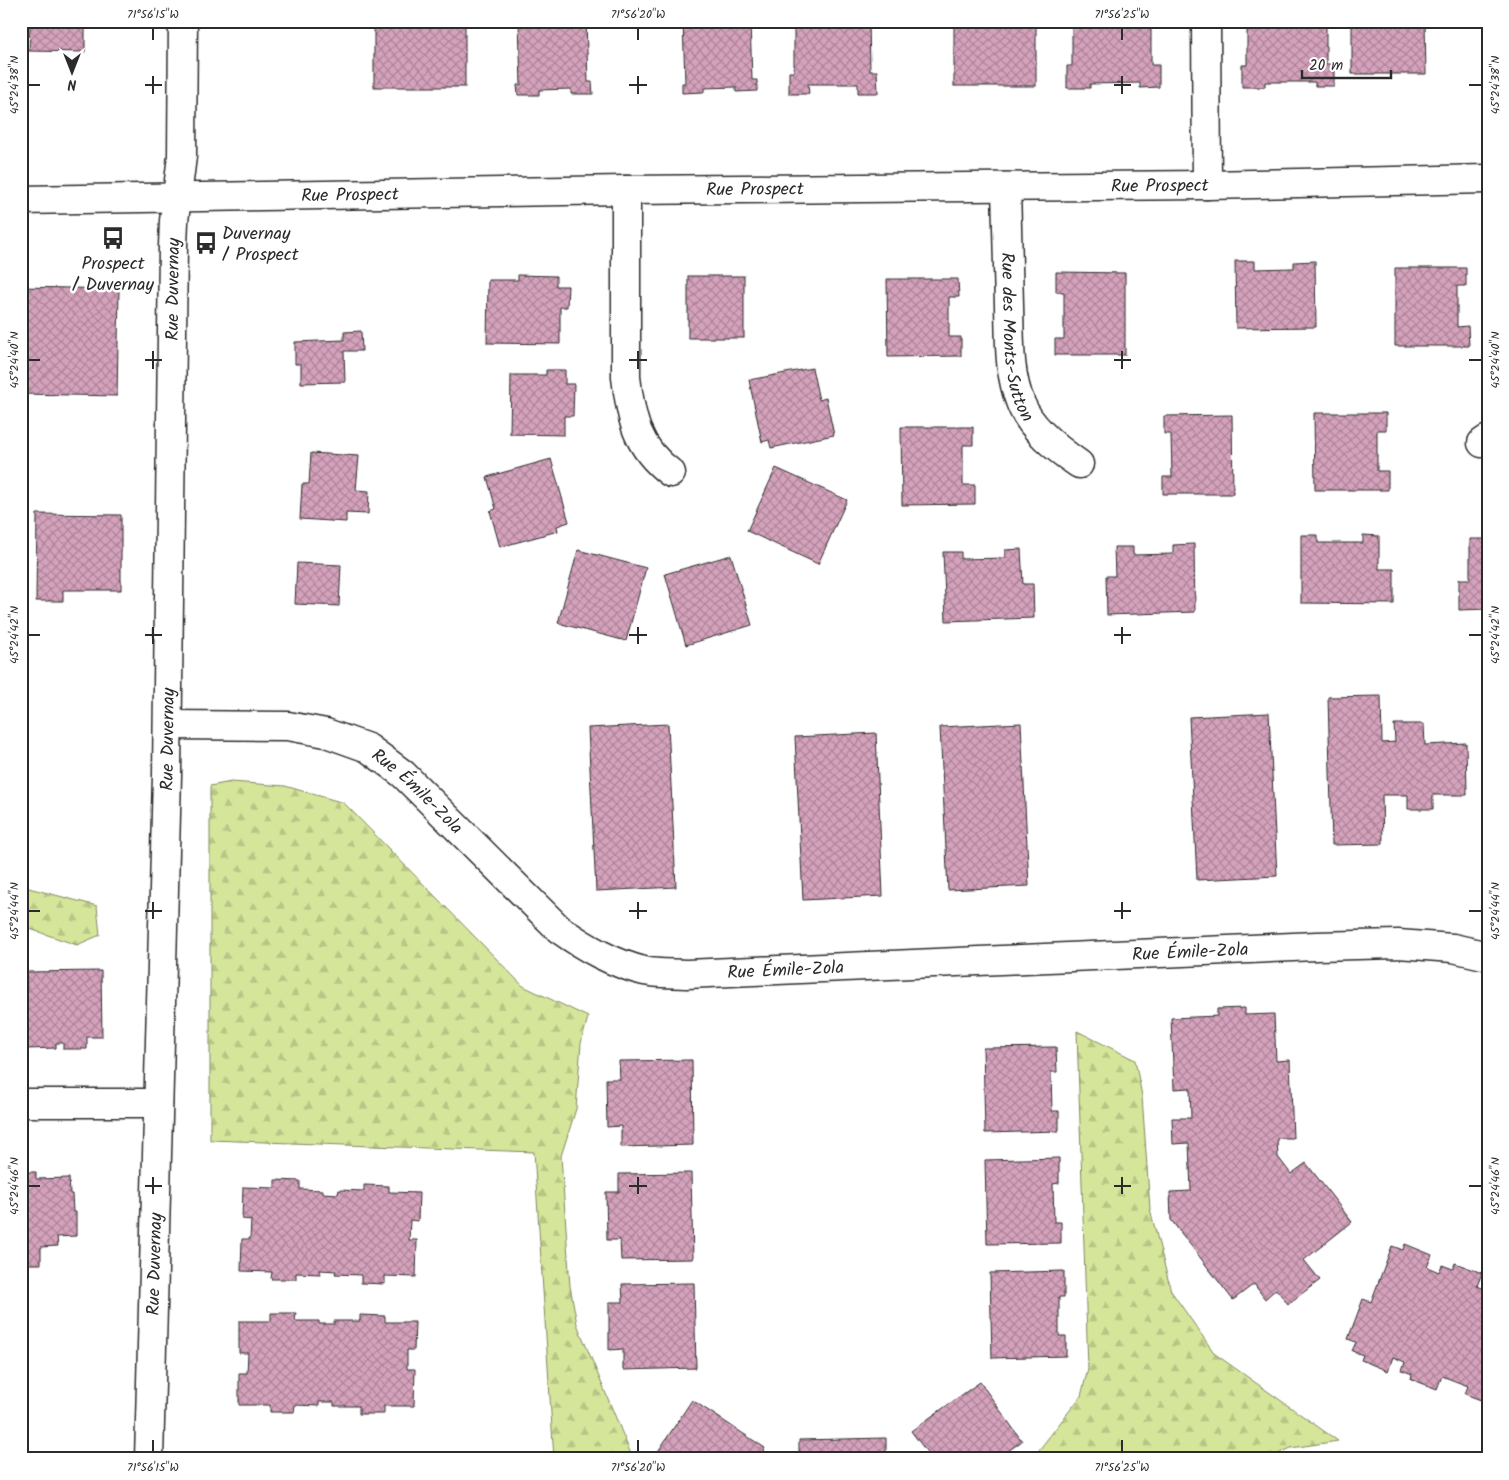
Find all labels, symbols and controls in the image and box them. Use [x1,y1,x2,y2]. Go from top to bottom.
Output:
text: 71°56'15"W [127,5,179,24]
text: 71°56'20"W [611,5,665,24]
text: 71°56'25"W [1095,5,1150,24]
north arrow [48,48,98,98]
scale bar [1302,48,1390,80]
text: 20 m [1309,54,1343,78]
text: 45°24'38"N [5,56,24,114]
text: 45°24'38"N [1486,56,1505,114]
text: N [67,73,76,95]
street label: Rue Prospect [1111,172,1210,202]
street label: Rue Prospect [706,175,805,205]
street label: Rue Prospect [301,181,400,211]
place label: Duvernay / Prospect [222,220,300,270]
bus stop icon: Prospect / Duvernay [100,225,126,251]
bus stop icon: Duvernay / Prospect [193,230,219,256]
street label: Rue Duvernay [159,237,189,341]
place label: Prospect / Duvernay [72,250,155,300]
street label: Rue des Monts-Sutton [992,252,1041,429]
text: 45°24'40"N [5,331,24,389]
text: 45°24'40"N [1486,331,1505,389]
text: 45°24'42"N [5,606,24,664]
text: 45°24'42"N [1486,606,1505,664]
street label: Rue Duvernay [154,687,184,791]
street label: Rue Émile-Zola [364,742,469,842]
text: 45°24'44"N [5,882,24,940]
text: 45°24'44"N [1486,882,1505,940]
street label: Rue Émile-Zola [1131,936,1249,970]
street label: Rue Émile-Zola [727,954,845,988]
text: 45°24'46"N [5,1157,24,1215]
text: 45°24'46"N [1486,1157,1505,1215]
street label: Rue Duvernay [140,1212,171,1316]
text: 71°56'15"W [127,1458,179,1477]
text: 71°56'20"W [611,1458,665,1477]
text: 71°56'25"W [1095,1458,1150,1477]

